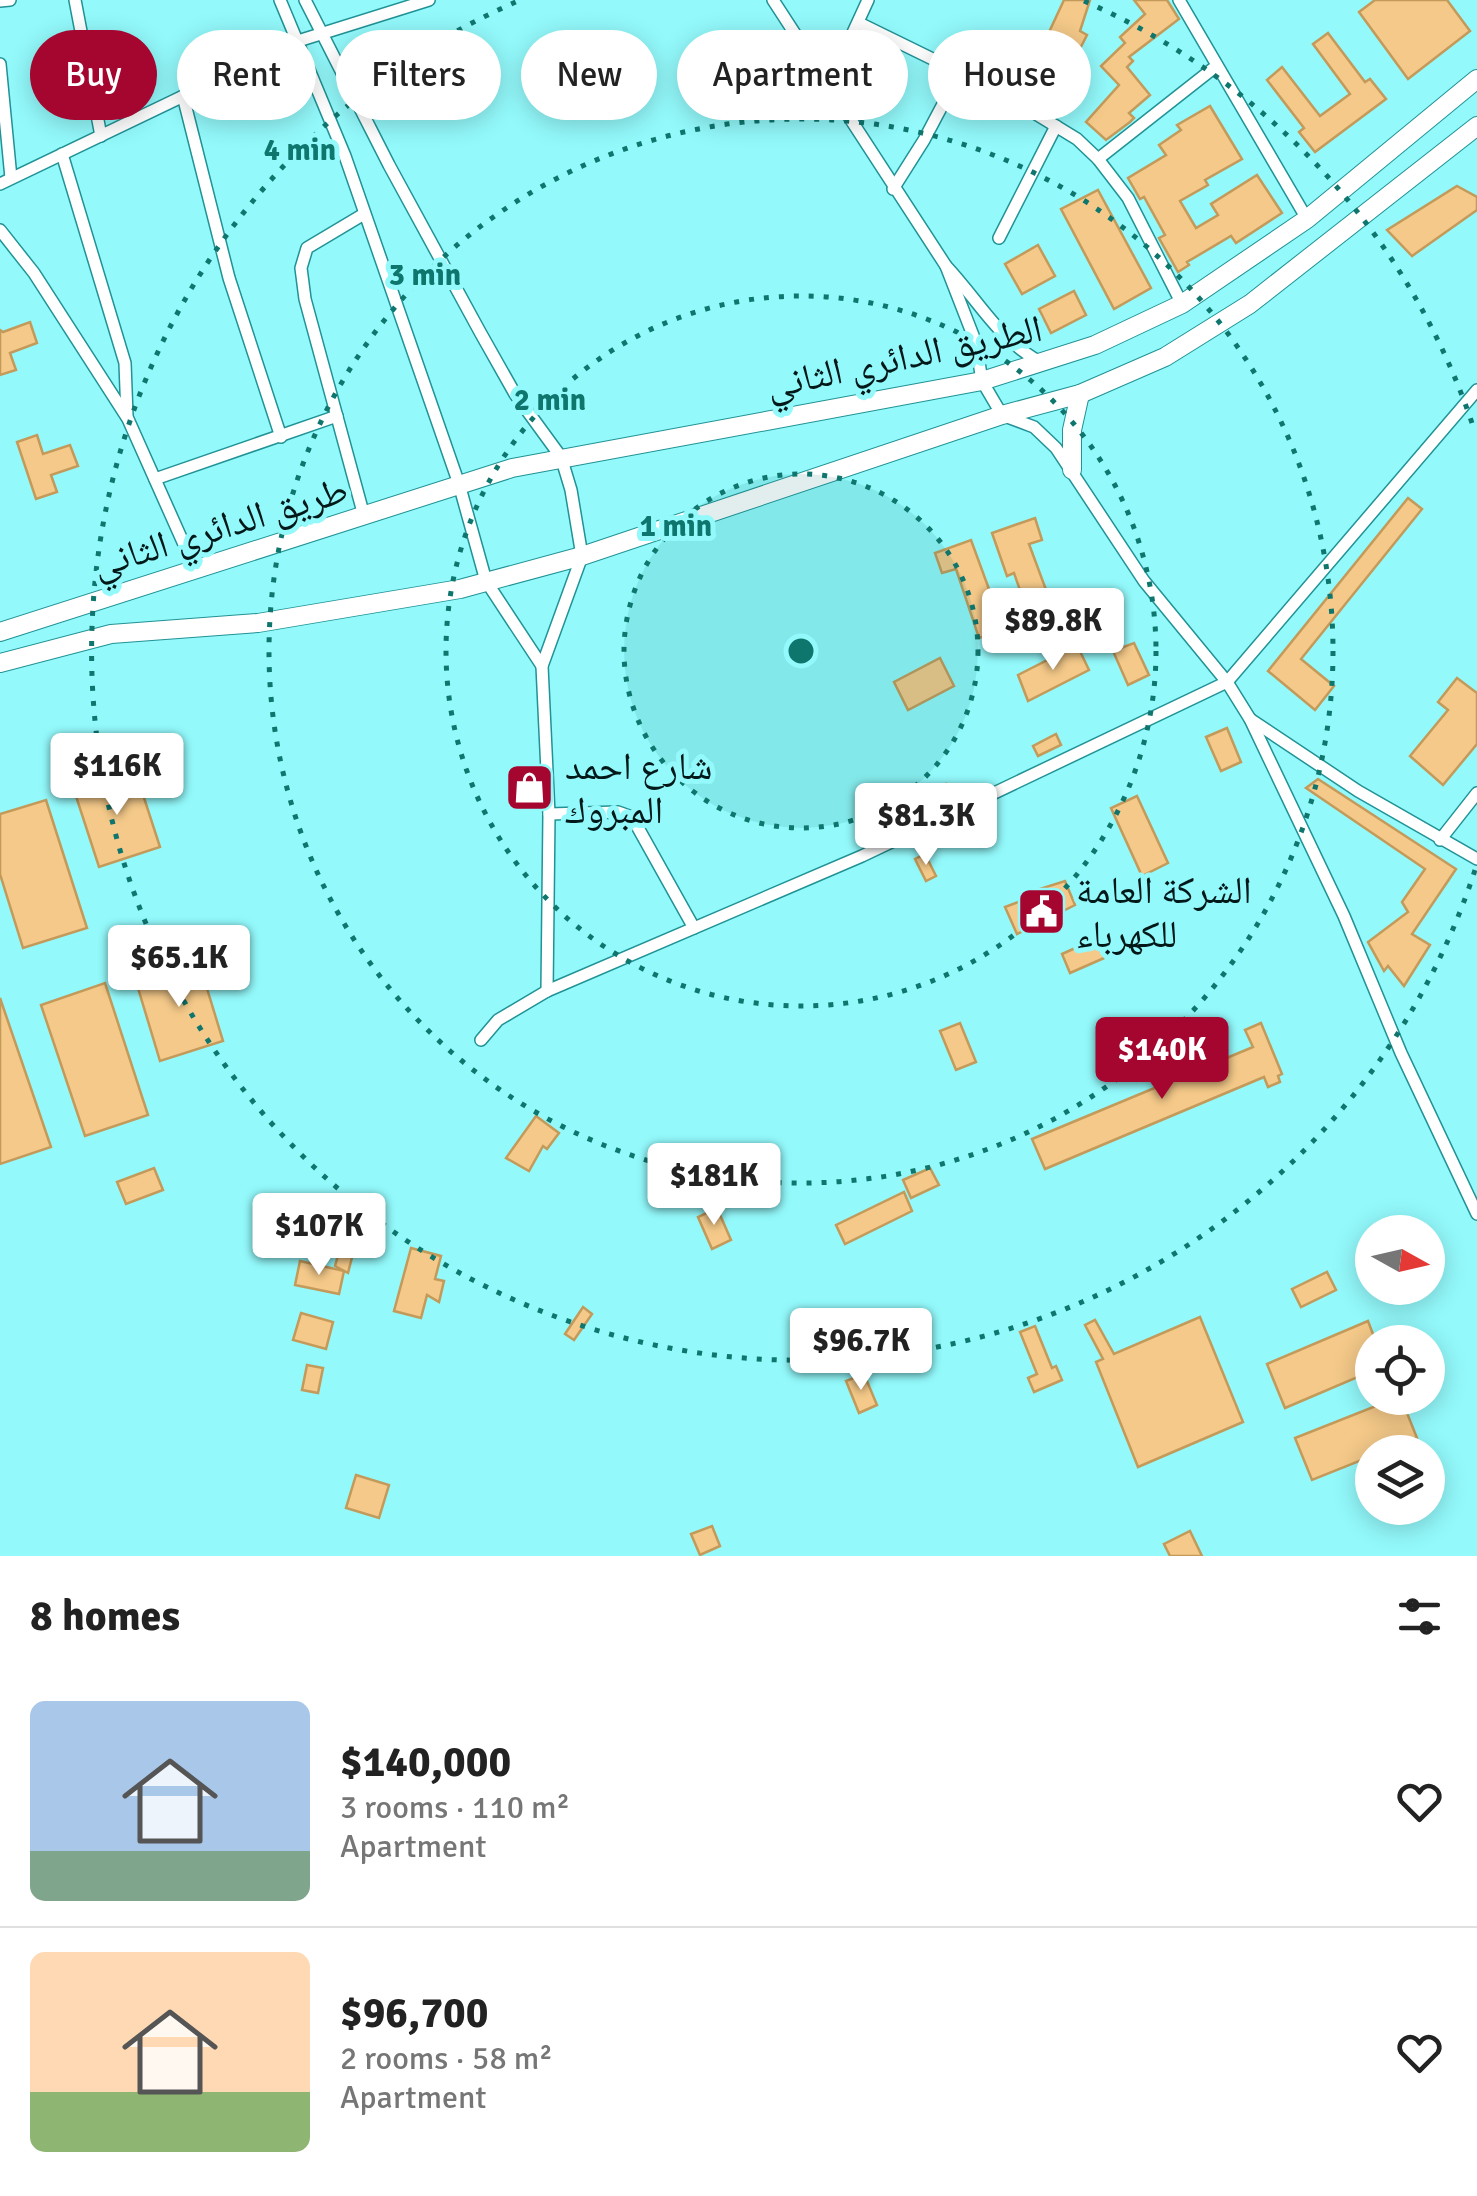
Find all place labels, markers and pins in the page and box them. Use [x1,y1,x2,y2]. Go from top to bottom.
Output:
pin: $89.8K [972,588,1134,673]
centre of rings [783,633,819,669]
pin: $116K [47,733,187,818]
place label: شارع احمد المبروك [565,743,713,834]
shop icon: شارع احمد المبروك [504,762,556,814]
pin: $81.3K [845,783,1007,868]
place label: الشركة العامة للكهرباء [1076,867,1252,958]
public building icon: الشركة العامة للكهرباء [1015,886,1067,938]
pin: $65.1K [98,925,260,1010]
pin: $140K [1092,1017,1232,1102]
pin: $181K [644,1143,784,1228]
pin: $107K [249,1193,389,1278]
pin: $96.7K [780,1308,942,1393]

